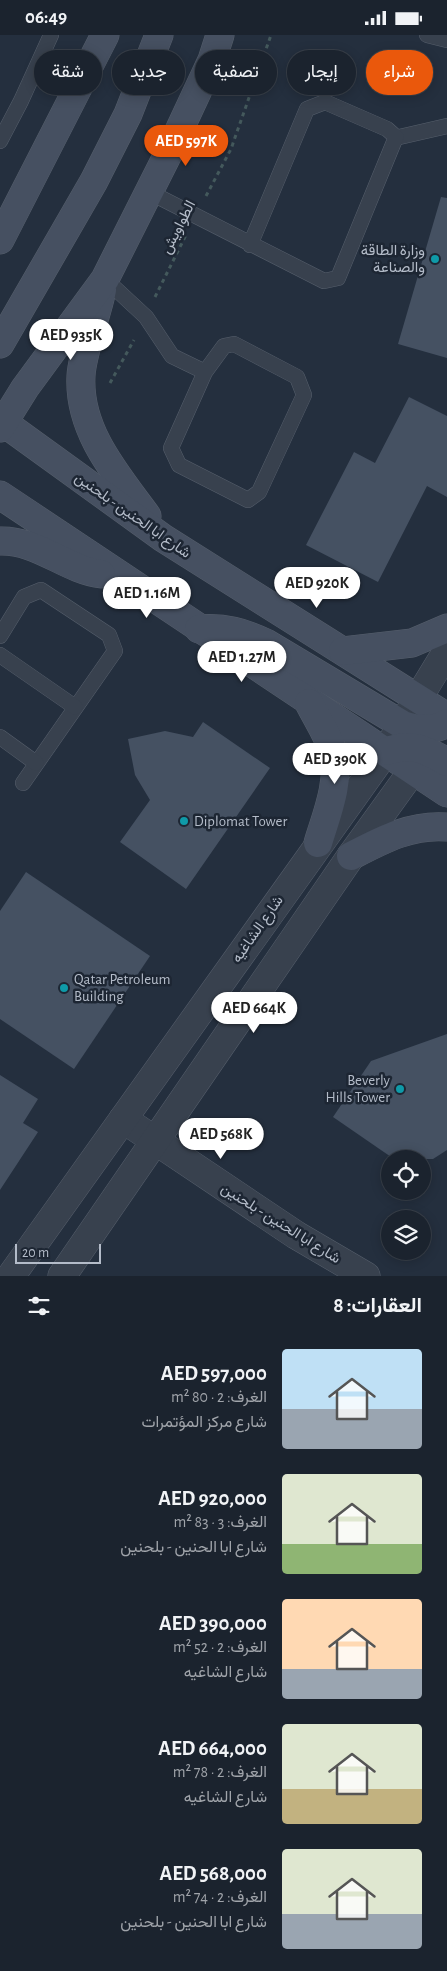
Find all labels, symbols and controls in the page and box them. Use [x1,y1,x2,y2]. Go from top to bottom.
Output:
text: 06:49 [25,8,67,27]
chip: شقة [34,50,102,95]
chip: جديد [112,50,185,95]
chip: تصفية [195,50,277,95]
chip: إيجار [287,50,356,95]
chip: شراء [366,50,433,95]
pin: AED 597K [134,125,238,167]
text: AED 597K [155,133,217,149]
street label: الطواويش [159,198,200,257]
place label: وزارة الطاقة والصناعة [361,243,425,276]
marker: وزارة الطاقة والصناعة [429,253,441,265]
pin: AED 935K [19,319,123,361]
text: AED 935K [40,327,102,343]
street label: شارع ابا الحنين - بلحنين [70,470,194,564]
pin: AED 920K [265,567,369,609]
text: AED 920K [285,575,349,591]
pin: AED 1.16M [90,577,204,619]
text: AED 1.16M [114,585,180,601]
pin: AED 1.27M [185,641,299,683]
text: AED 1.27M [208,649,276,665]
pin: AED 390K [283,743,387,785]
text: AED 390K [304,751,366,767]
place label: Diplomat Tower [194,814,287,829]
marker: Diplomat Tower [178,815,190,827]
street label: شارع الشاغيه [229,893,288,967]
place label: Qatar Petroleum Building [74,972,171,1004]
marker: Qatar Petroleum Building [58,982,70,994]
pin: AED 664K [202,991,306,1034]
text: AED 664K [222,1000,286,1016]
place label: Beverly Hills Tower [325,1073,391,1105]
marker: Beverly Hills Tower [394,1083,406,1095]
pin: AED 568K [169,1117,273,1160]
text: AED 568K [190,1126,252,1142]
map controls [381,1150,431,1260]
button: locate [381,1150,431,1200]
street label: شارع ابا الحنين - بلحنين [217,1181,343,1269]
button: layers [381,1210,431,1260]
scale bar [15,1241,101,1264]
text: 20 m [22,1246,49,1260]
icon: filters [25,1292,53,1320]
text: العقارات: 8 [333,1295,422,1316]
text: AED 597,000 [161,1363,267,1384]
icon: home [322,1369,382,1429]
text: الغرف: 2 · 80 m² [171,1389,267,1405]
text: شارع مركز المؤتمرات [142,1414,267,1430]
text: AED 920,000 [158,1488,267,1509]
icon: home [322,1494,382,1554]
text: الغرف: 3 · 83 m² [174,1514,267,1530]
text: شارع ابا الحنين - بلحنين [120,1539,267,1555]
text: AED 390,000 [159,1613,267,1634]
icon: home [322,1619,382,1679]
text: الغرف: 2 · 52 m² [173,1639,267,1655]
text: شارع الشاغيه [184,1664,267,1680]
text: AED 664,000 [158,1738,267,1759]
icon: home [322,1744,382,1804]
text: الغرف: 2 · 78 m² [173,1764,267,1780]
text: شارع الشاغيه [184,1789,267,1805]
text: AED 568,000 [160,1863,267,1884]
icon: home [322,1869,382,1929]
text: الغرف: 2 · 74 m² [173,1889,267,1905]
text: شارع ابا الحنين - بلحنين [120,1914,267,1930]

